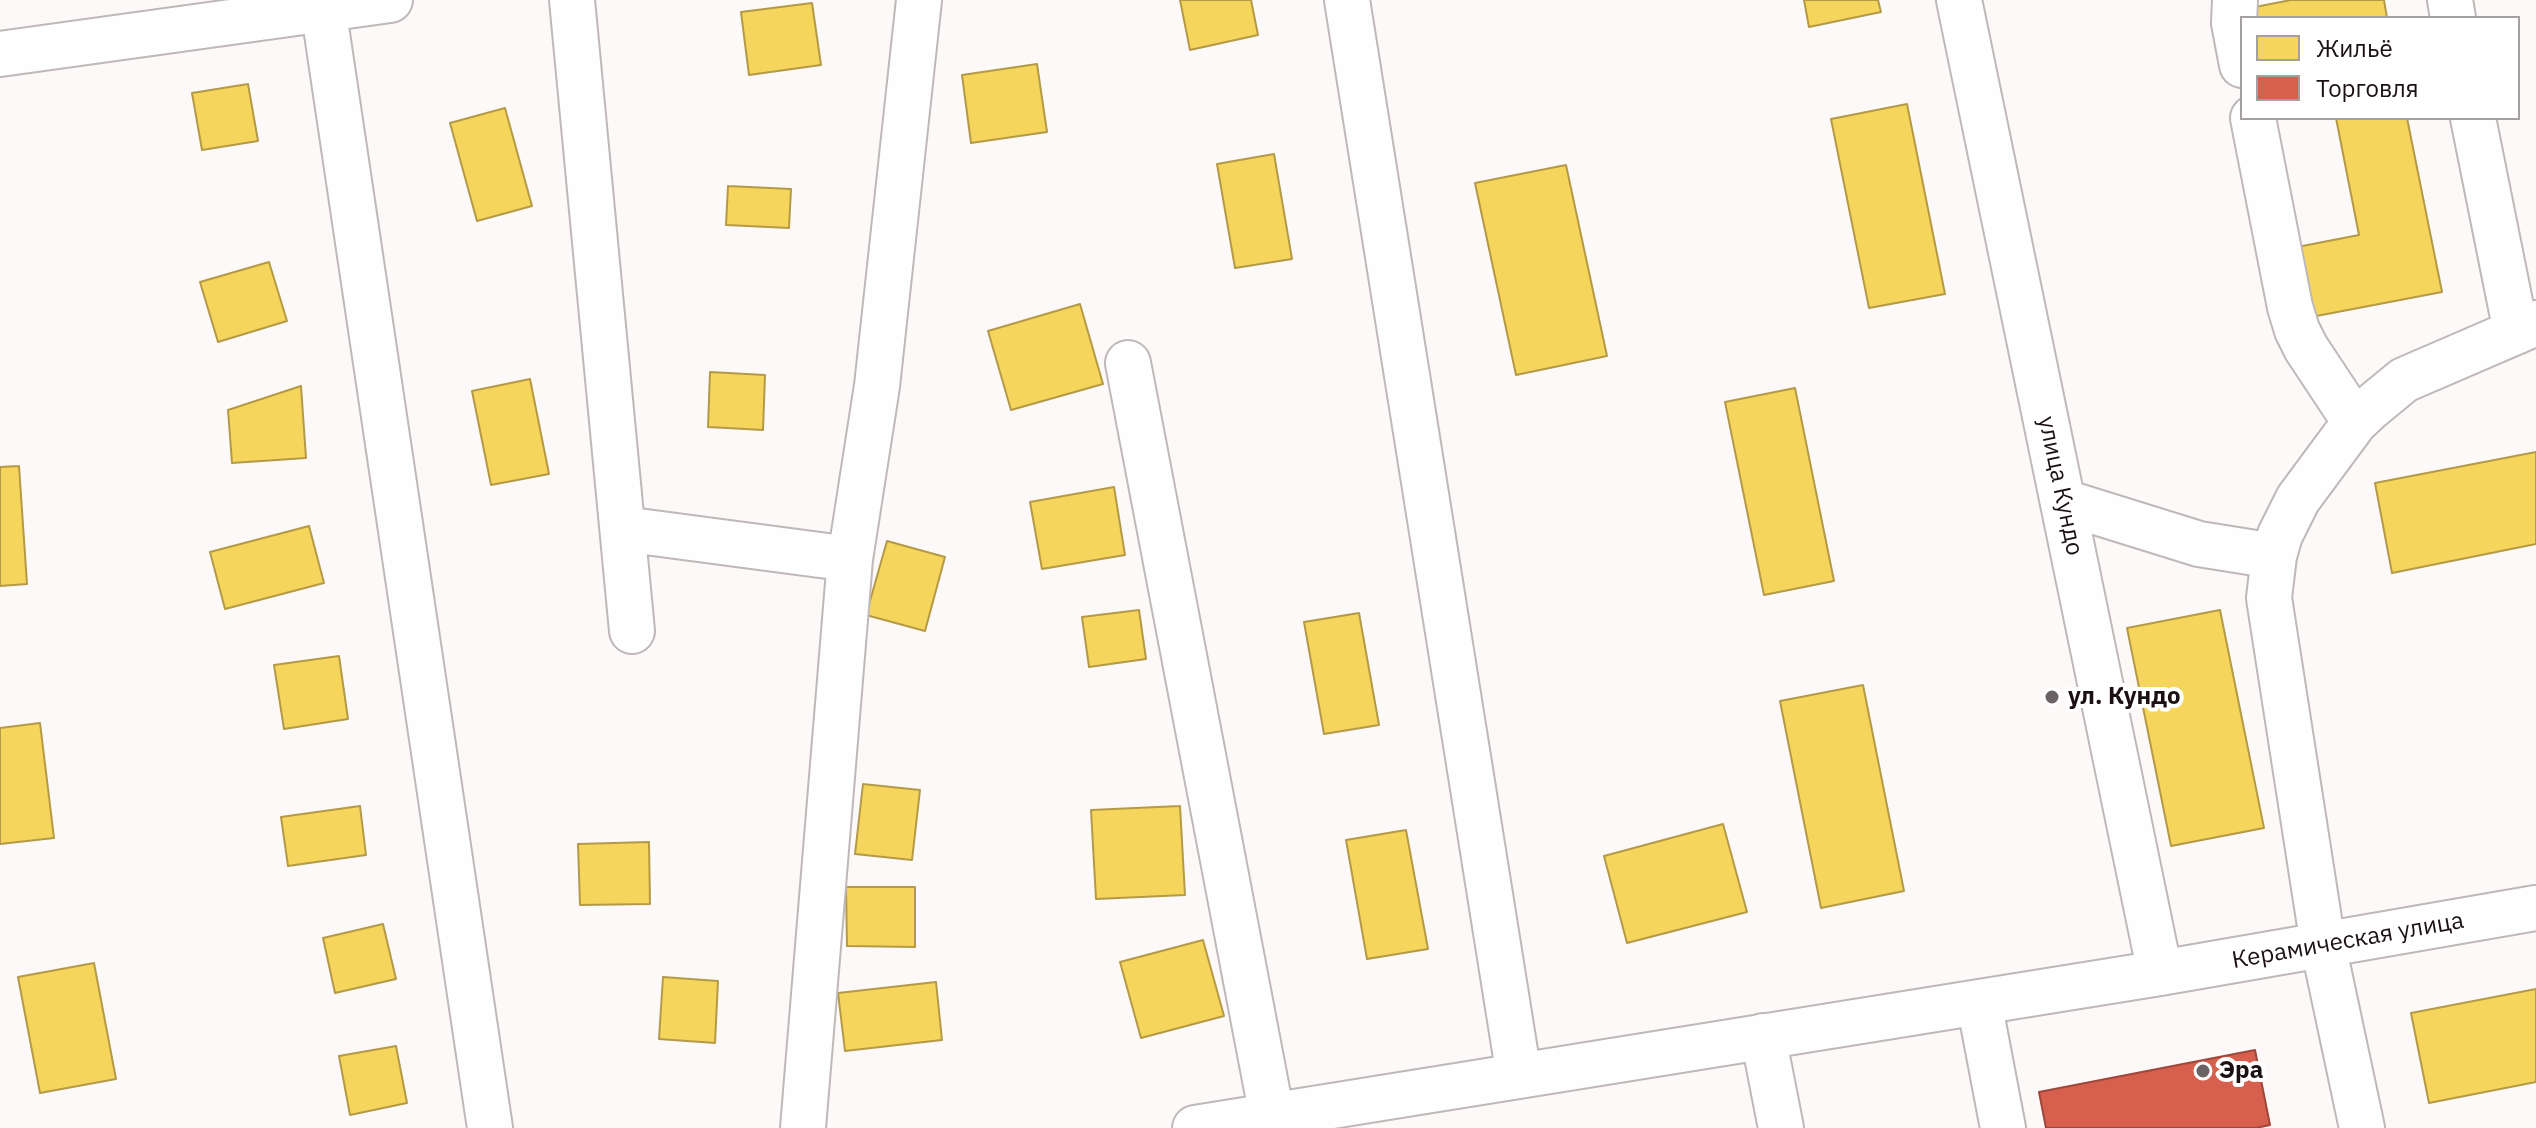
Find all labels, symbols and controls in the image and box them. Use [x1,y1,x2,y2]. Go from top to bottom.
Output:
legend [2240,16,2520,120]
text: Жильё [2316,32,2393,64]
text: Торговля [2316,72,2419,104]
street label: улица Кундо [2031,414,2089,558]
place label: ул. Кундо [2068,683,2180,711]
marker: ул. Кундо [2043,688,2061,706]
street label: Керамическая улица [2230,906,2466,976]
place label: Эра [2219,1057,2263,1085]
marker: Эра [2194,1062,2212,1080]

